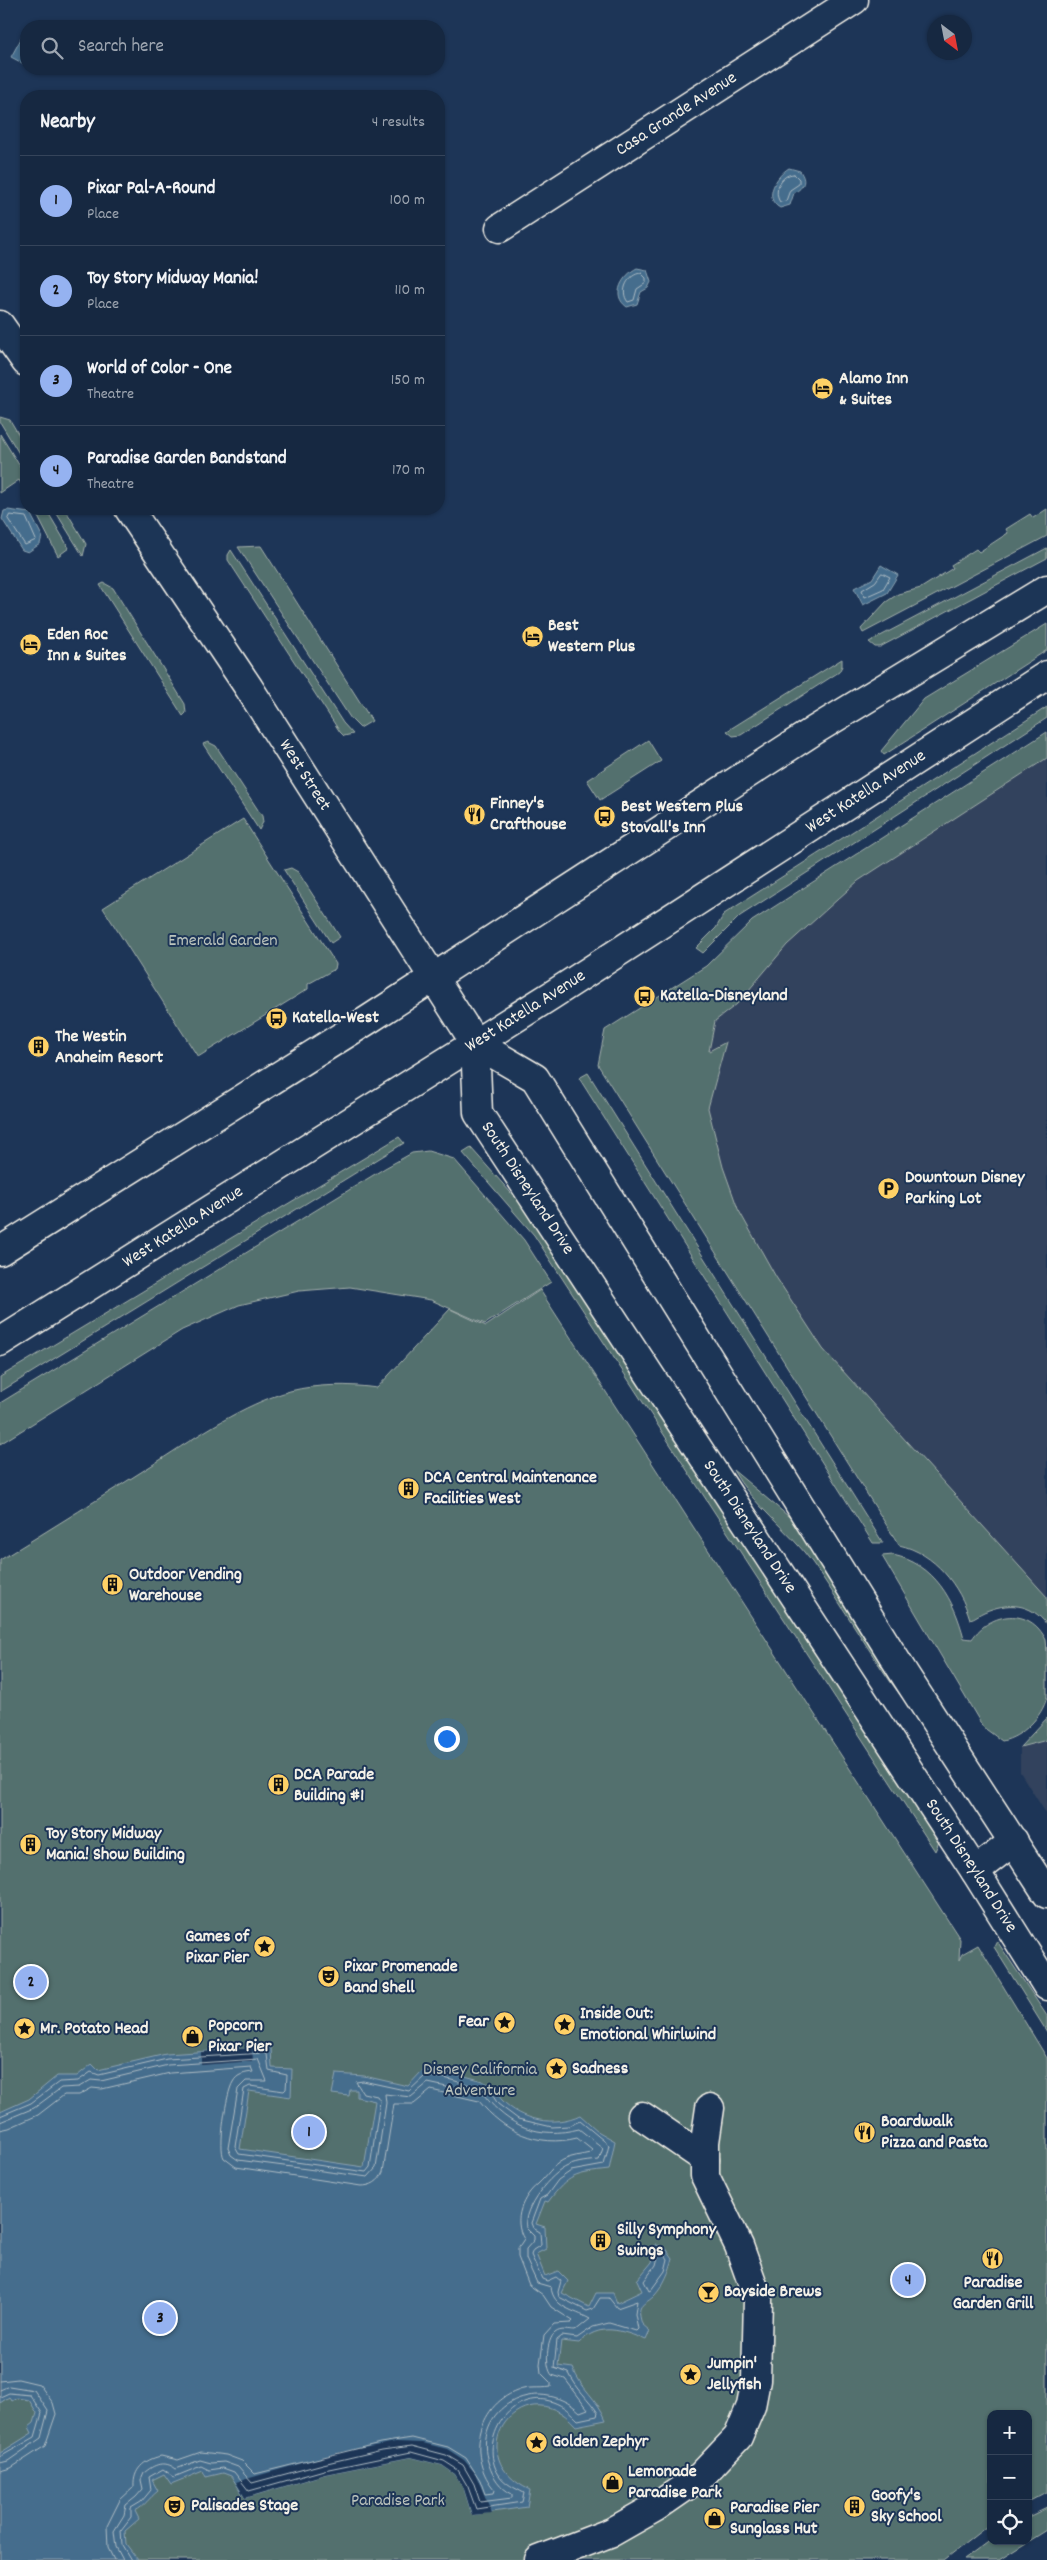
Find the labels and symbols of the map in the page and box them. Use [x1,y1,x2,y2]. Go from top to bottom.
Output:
north arrow [927,15,972,60]
street label: Casa Grande Avenue [611,66,742,163]
place label: Alamo Inn & Suites [839,367,908,413]
hotel icon: Alamo Inn & Suites [811,377,835,401]
place label: Best Western Plus [548,614,636,660]
place label: Eden Roc Inn & Suites [47,623,127,669]
hotel icon: Best Western Plus [520,624,544,648]
hotel icon: Eden Roc Inn & Suites [19,633,43,657]
street label: West Street [272,735,337,816]
street label: West Katella Avenue [801,744,931,840]
place label: Finney's Crafthouse [490,792,567,838]
place label: Best Western Plus Stovall's Inn [621,795,744,841]
restaurant icon: Finney's Crafthouse [462,802,486,826]
bus stop icon: Best Western Plus Stovall's Inn [593,805,617,829]
park label: Emerald Garden [168,929,278,954]
street label: West Katella Avenue [460,964,591,1059]
bus stop icon: Katella-Disneyland [632,984,656,1008]
place label: Katella-Disneyland [660,984,788,1009]
bus stop icon: Katella-West [264,1006,288,1030]
place label: Katella-West [292,1006,379,1031]
place label: The Westin Anaheim Resort [55,1025,163,1071]
building icon: The Westin Anaheim Resort [27,1035,51,1059]
street label: South Disneyland Drive [474,1117,580,1260]
place label: Downtown Disney Parking Lot [905,1166,1025,1212]
parking icon: Downtown Disney Parking Lot [877,1176,901,1200]
street label: West Katella Avenue [118,1180,248,1274]
street label: South Disneyland Drive [696,1455,802,1599]
place label: DCA Central Maintenance Facilities West [424,1466,597,1512]
building icon: DCA Central Maintenance Facilities West [396,1476,420,1500]
place label: Outdoor Vending Warehouse [129,1563,242,1609]
building icon: Outdoor Vending Warehouse [101,1573,125,1597]
your location [434,1726,460,1752]
place label: DCA Parade Building #1 [294,1763,374,1809]
building icon: DCA Parade Building #1 [266,1773,290,1797]
street label: South Disneyland Drive [919,1794,1023,1938]
place label: Toy Story Midway Mania! Show Building [46,1822,185,1868]
building icon: Toy Story Midway Mania! Show Building [18,1832,42,1856]
place label: Games of Pixar Pier [185,1925,251,1971]
place icon: Games of Pixar Pier [253,1935,277,1959]
place label: Pixar Promenade Band Shell [344,1955,458,2001]
pin: 2 [15,1963,47,2001]
theatre icon: Pixar Promenade Band Shell [316,1965,340,1989]
place label: Inside Out: Emotional Whirlwind [580,2002,716,2048]
place label: Fear [458,2010,489,2035]
place icon: Fear [493,2010,517,2034]
place icon: Inside Out: Emotional Whirlwind [552,2012,576,2036]
place label: Popcorn Pixar Pier [208,2014,272,2060]
place icon: Mr. Potato Head [12,2017,36,2041]
place label: Mr. Potato Head [40,2017,148,2042]
shop icon: Popcorn Pixar Pier [180,2024,204,2048]
place icon: Sadness [544,2057,568,2081]
place label: Sadness [572,2057,629,2082]
park label: Disney California Adventure [423,2058,537,2104]
place label: Boardwalk Pizza and Pasta [881,2110,988,2156]
pin: 1 [293,2113,325,2151]
restaurant icon: Boardwalk Pizza and Pasta [853,2120,877,2144]
place label: Silly Symphony Swings [617,2218,717,2264]
building icon: Silly Symphony Swings [589,2228,613,2252]
restaurant icon: Paradise Garden Grill [981,2246,1005,2270]
pin: 4 [892,2261,924,2299]
place label: Paradise Garden Grill [953,2271,1034,2317]
bar icon: Bayside Brews [696,2280,720,2304]
place label: Bayside Brews [724,2280,822,2305]
pin: 3 [144,2299,176,2337]
place label: Jumpin' Jellyfish [707,2352,761,2398]
place icon: Jumpin' Jellyfish [679,2362,703,2386]
place icon: Golden Zephyr [524,2430,548,2454]
place label: Golden Zephyr [552,2430,649,2455]
place label: Lemonade Paradise Park [628,2460,722,2506]
shop icon: Lemonade Paradise Park [600,2470,624,2494]
place label: Goofy's Sky School [871,2484,942,2530]
park label: Paradise Park [351,2489,445,2514]
theatre icon: Palisades Stage [163,2494,187,2518]
place label: Palisades Stage [191,2494,298,2519]
building icon: Goofy's Sky School [843,2494,867,2518]
place label: Paradise Pier Sunglass Hut [730,2496,819,2542]
shop icon: Paradise Pier Sunglass Hut [702,2506,726,2530]

